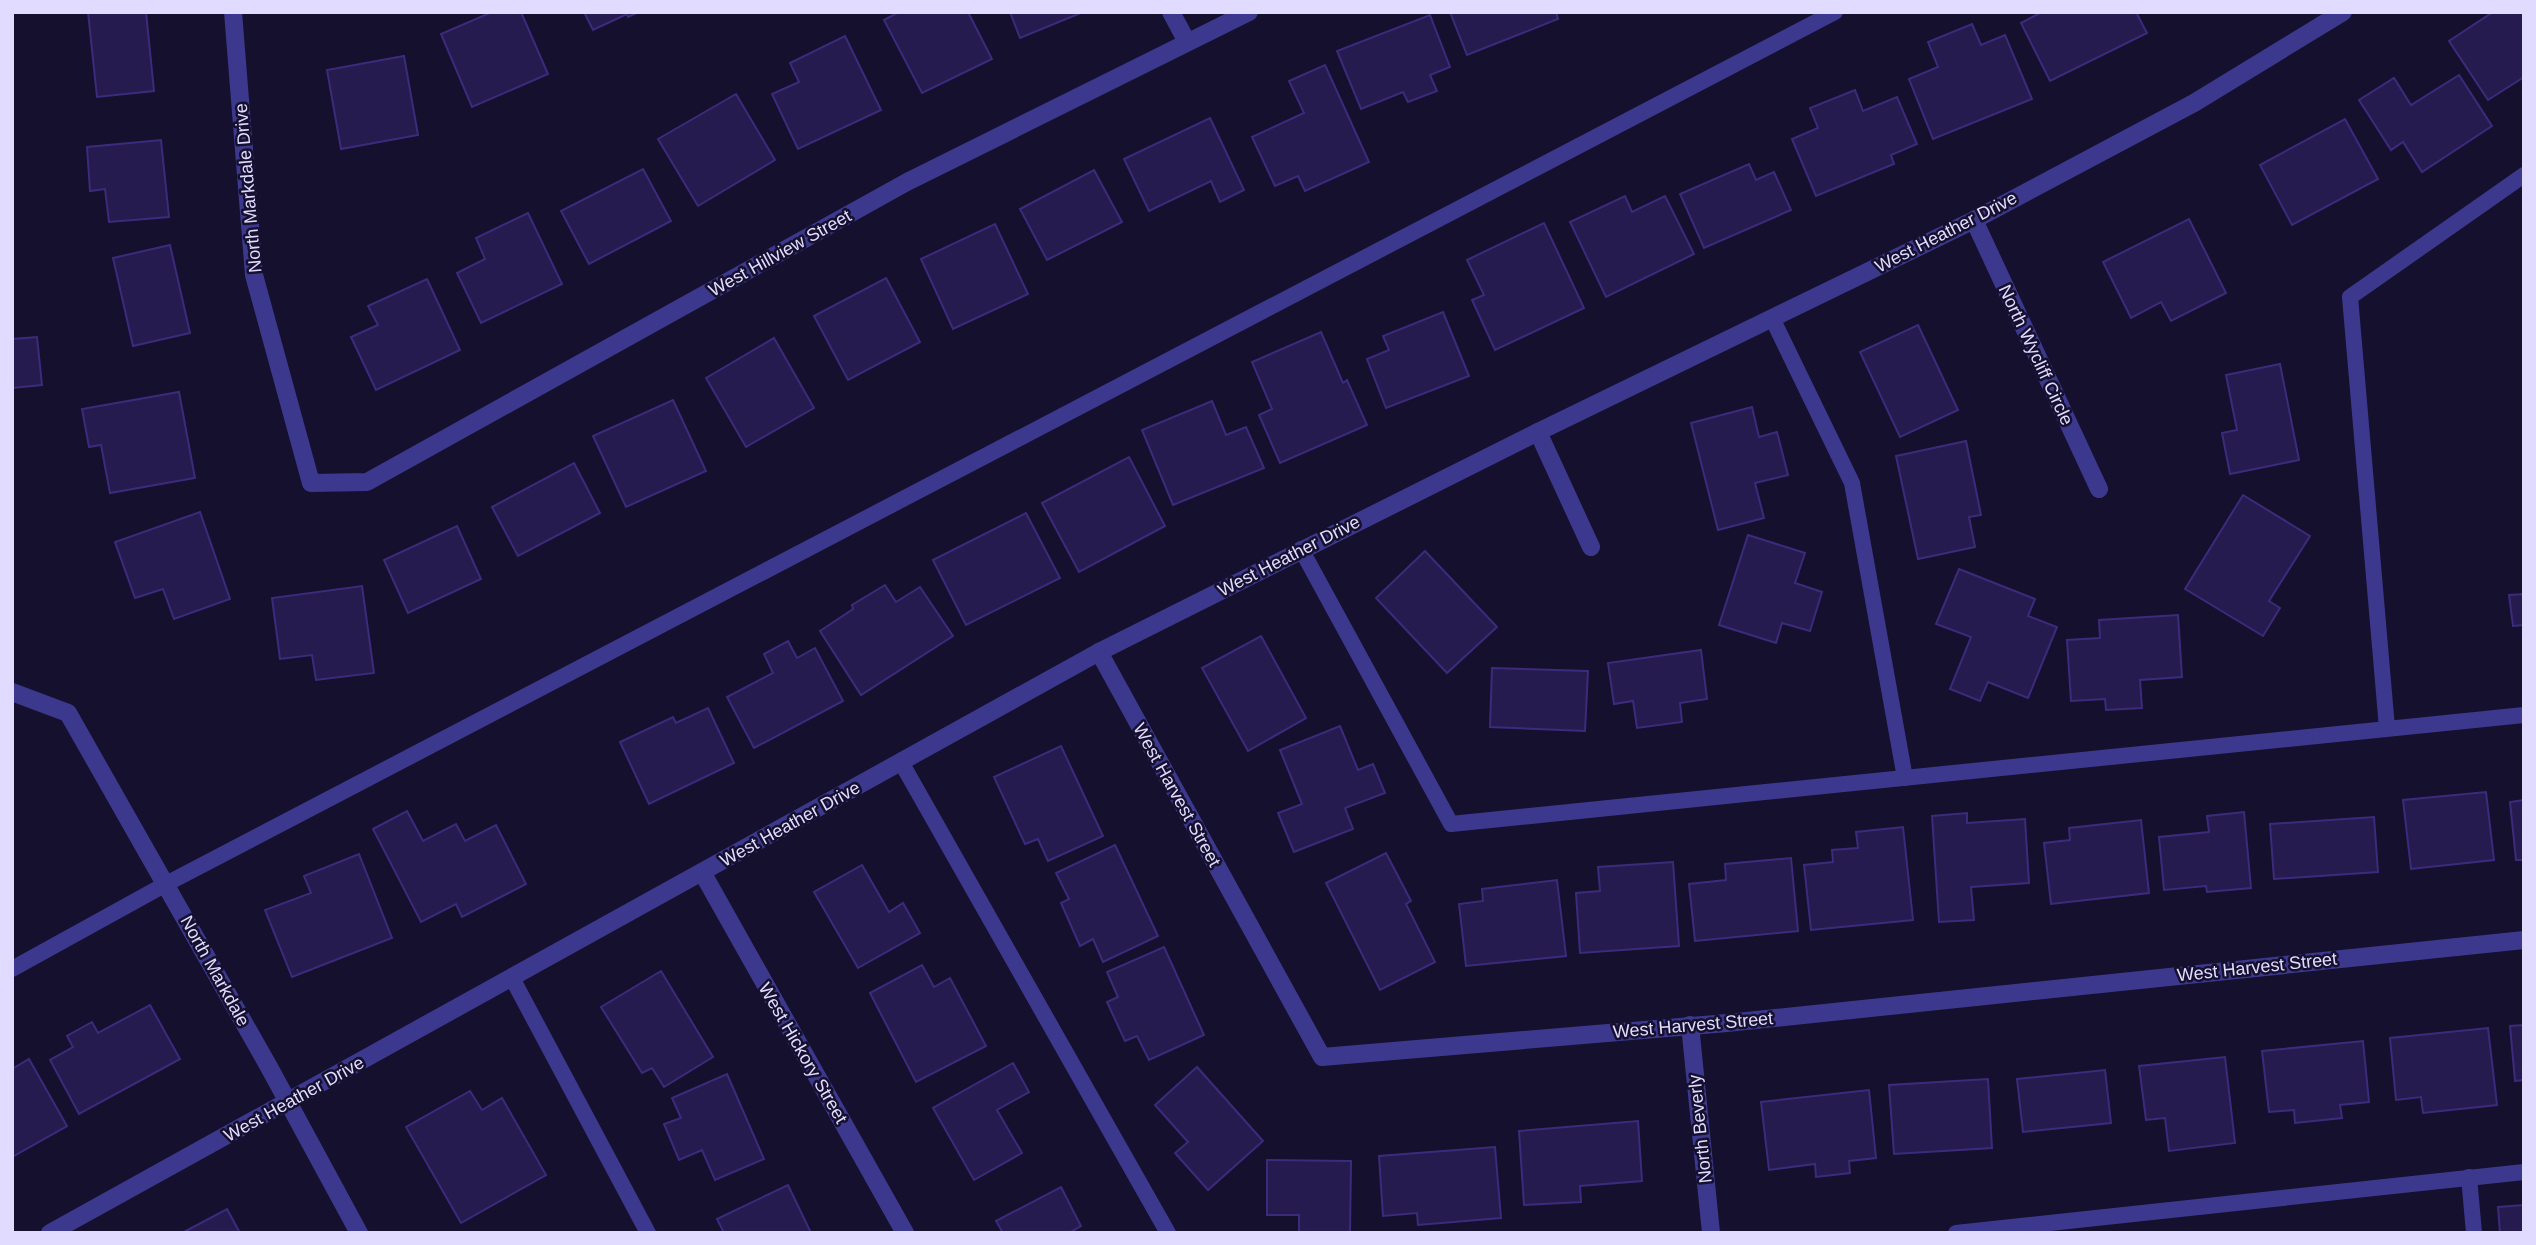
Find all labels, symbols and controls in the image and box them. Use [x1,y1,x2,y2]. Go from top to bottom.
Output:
street label: North Markdale Drive [231,102,265,274]
street label: West Heather Drive [1872,188,2020,276]
street label: West Hillview Street [705,206,855,300]
street label: North Wycliff Circle [1995,282,2077,428]
street label: West Heather Drive [1215,512,1363,600]
street label: West Harvest Street [1129,720,1225,870]
street label: West Heather Drive [717,777,863,871]
street label: North Markdale [176,912,254,1030]
street label: West Harvest Street [2176,949,2338,985]
street label: West Hickory Street [755,979,851,1127]
street label: West Harvest Street [1612,1008,1774,1042]
street label: West Heather Drive [221,1052,367,1146]
street label: North Beverly [1684,1074,1716,1184]

